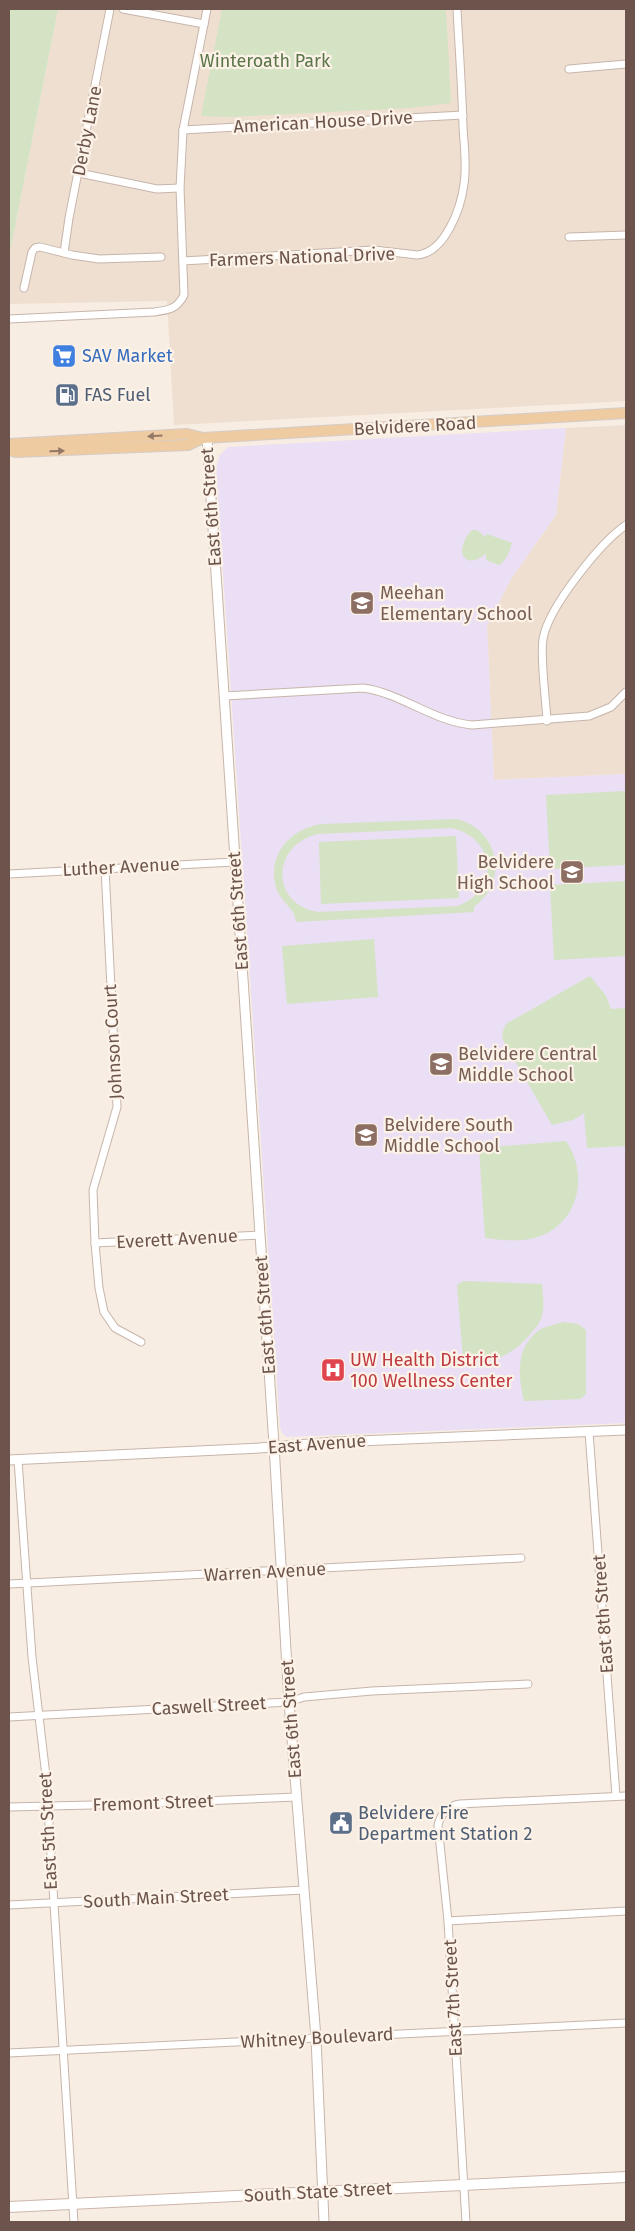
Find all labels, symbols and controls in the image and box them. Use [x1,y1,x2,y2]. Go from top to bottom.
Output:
park label: Winteroath Park [200,50,331,72]
street label: Derby Lane [67,84,107,178]
street label: American House Drive [233,106,413,138]
street label: Farmers National Drive [209,243,395,271]
supermarket icon: SAV Market [51,343,77,369]
place label: SAV Market [82,345,173,367]
fuel station icon: FAS Fuel [54,382,80,408]
place label: FAS Fuel [84,384,151,406]
street label: Belvidere Road [353,412,477,440]
one-way arrow [147,432,163,440]
one-way arrow [49,446,65,454]
street label: East 6th Street [196,446,226,567]
place label: Meehan Elementary School [380,582,532,625]
school or university icon: Meehan Elementary School [349,590,375,616]
street label: East 6th Street [223,850,253,971]
place label: Belvidere High School [457,851,554,894]
street label: Luther Avenue [62,853,180,881]
school or university icon: Belvidere High School [559,859,585,885]
street label: Johnson Court [99,983,127,1100]
place label: Belvidere Central Middle School [458,1043,597,1086]
school or university icon: Belvidere Central Middle School [428,1051,454,1077]
place label: Belvidere South Middle School [384,1114,513,1157]
school or university icon: Belvidere South Middle School [353,1122,379,1148]
street label: Everett Avenue [116,1225,238,1253]
street label: East 6th Street [250,1254,280,1375]
place label: UW Health District 100 Wellness Center [350,1349,513,1392]
hospital icon: UW Health District 100 Wellness Center [320,1357,346,1383]
street label: East Avenue [267,1430,367,1458]
street label: East 8th Street [588,1553,618,1674]
street label: Warren Avenue [203,1558,327,1586]
street label: East 6th Street [276,1658,306,1779]
street label: Caswell Street [151,1692,267,1720]
street label: East 5th Street [34,1771,62,1891]
street label: Fremont Street [92,1790,214,1816]
place label: Belvidere Fire Department Station 2 [358,1802,533,1845]
public building icon: Belvidere Fire Department Station 2 [328,1810,354,1836]
street label: South Main Street [83,1883,230,1913]
street label: East 7th Street [439,1938,467,2057]
street label: Whitney Boulevard [240,2023,394,2053]
street label: South State Street [243,2177,393,2207]

